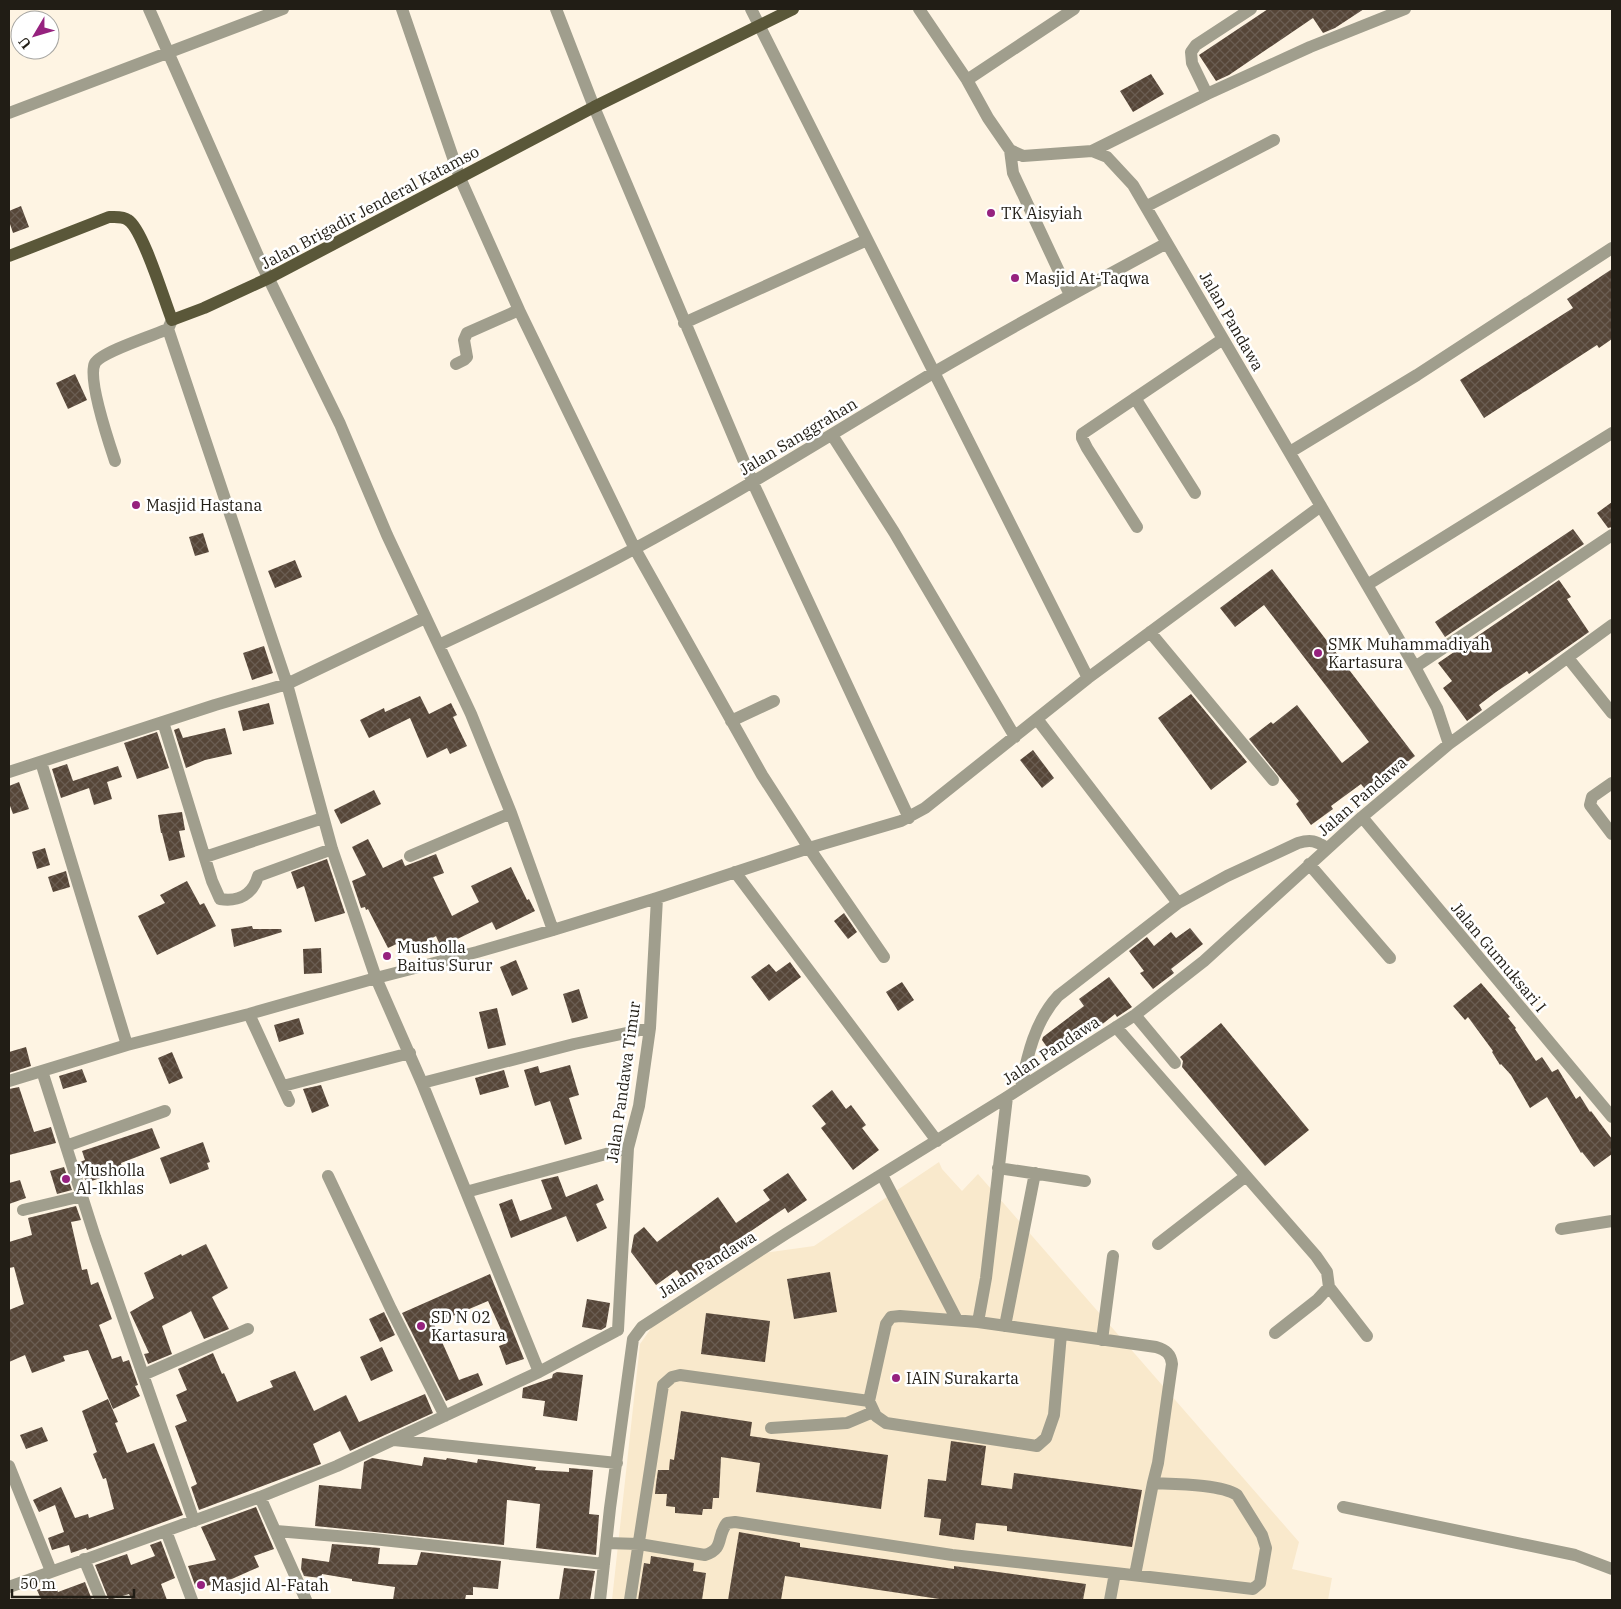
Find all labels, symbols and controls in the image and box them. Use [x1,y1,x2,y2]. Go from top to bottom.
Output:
north arrow [10,10,60,60]
text: U [14,33,35,53]
street label: Jalan Brigadir Jenderal Katamso [258,141,482,273]
place label: TK Aisyiah [1001,203,1083,223]
marker: TK Aisyiah [985,207,997,219]
place label: Masjid At-Taqwa [1025,268,1150,288]
street label: Jalan Pandawa [1195,268,1269,375]
marker: Masjid At-Taqwa [1009,272,1021,284]
street label: Jalan Sanggrahan [735,393,861,479]
place label: Masjid Hastana [146,495,262,515]
marker: Masjid Hastana [130,499,142,511]
place label: SMK Muhammadiyah Kartasura [1328,634,1490,672]
marker: SMK Muhammadiyah Kartasura [1312,647,1324,659]
street label: Jalan Pandawa [1313,752,1411,840]
street label: Jalan Gumuksari I [1447,898,1551,1016]
place label: Musholla Baitus Surur [397,937,492,975]
marker: Musholla Baitus Surur [381,950,393,962]
street label: Jalan Pandawa Timur [602,1000,644,1164]
street label: Jalan Pandawa [999,1011,1103,1089]
place label: Musholla Al-Ikhlas [76,1160,145,1198]
marker: Musholla Al-Ikhlas [60,1173,72,1185]
street label: Jalan Pandawa [654,1226,760,1302]
place label: SD N 02 Kartasura [431,1307,506,1345]
marker: SD N 02 Kartasura [415,1320,427,1332]
place label: IAIN Surakarta [906,1368,1019,1388]
marker: IAIN Surakarta [890,1372,902,1384]
scale bar [12,1566,135,1598]
text: 50 m [20,1574,56,1593]
place label: Masjid Al-Fatah [211,1575,329,1595]
marker: Masjid Al-Fatah [195,1579,207,1591]

